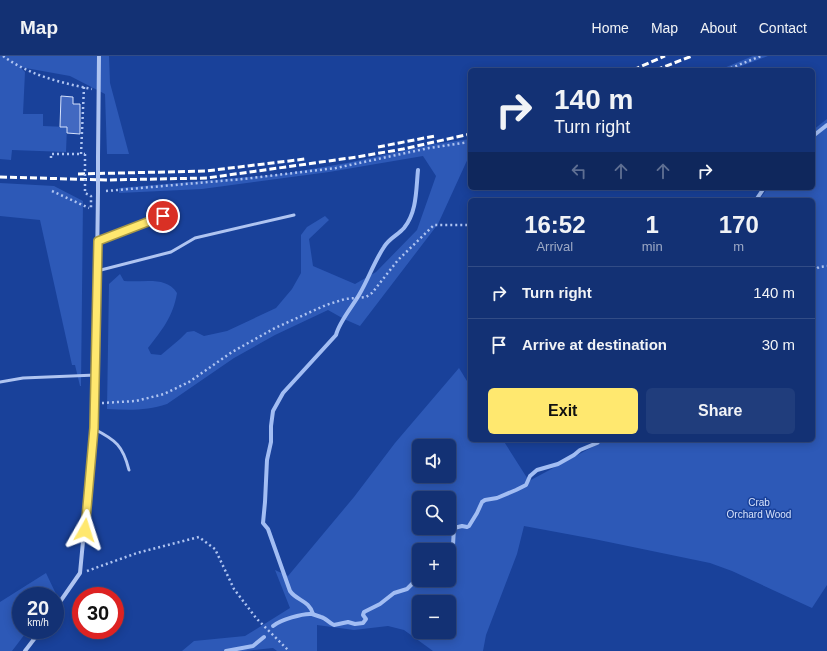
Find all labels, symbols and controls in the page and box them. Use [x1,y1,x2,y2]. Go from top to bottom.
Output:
text: Map [20,17,58,38]
text: Home [592,20,629,36]
text: Map [651,20,678,36]
text: About [700,20,737,36]
text: Contact [759,20,807,36]
icon: right [488,84,540,136]
text: 140 m [554,84,633,115]
text: Turn right [554,117,630,137]
icon: left [568,160,590,182]
icon: ahead [610,160,632,182]
icon: ahead [652,160,674,182]
icon: right [694,160,716,182]
pin [146,199,180,233]
icon: arrive [152,205,174,227]
text: 16:52 [524,211,586,238]
text: 1 [645,211,659,238]
text: 170 [719,211,759,238]
text: Arrival [536,239,573,254]
text: min [642,239,663,254]
text: m [733,239,744,254]
icon: right [488,282,510,304]
text: Turn right [522,284,592,301]
text: 140 m [753,284,795,301]
icon: arrive [488,334,510,356]
text: Arrive at destination [522,336,667,353]
text: 30 m [762,336,795,353]
button: Exit [488,388,638,434]
button: Share [646,388,795,434]
map controls [412,439,456,639]
button: sound [412,439,456,483]
button: search [412,491,456,535]
park label: Crab Orchard Wood [727,497,791,520]
position arrow [64,509,106,551]
button: + [412,543,456,587]
speed limit sign: 30 [72,587,124,639]
button: − [412,595,456,639]
text: 20 [27,597,49,619]
text: km/h [27,617,49,628]

